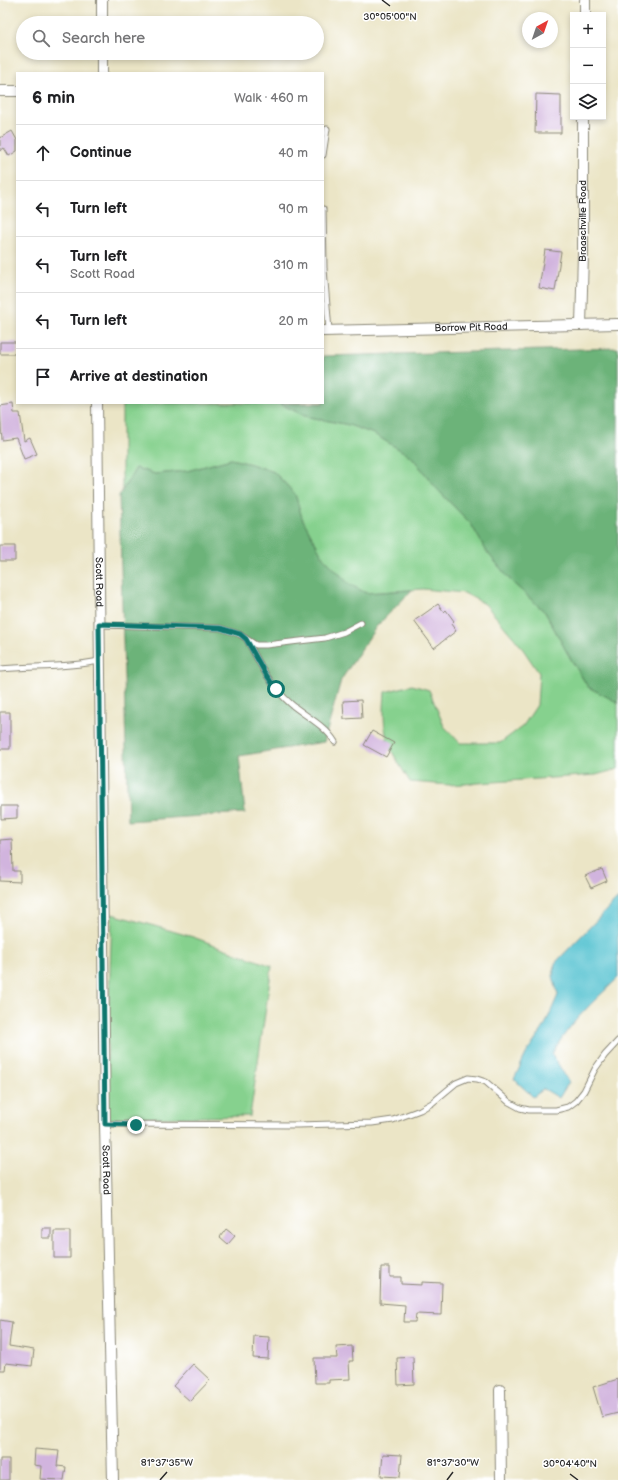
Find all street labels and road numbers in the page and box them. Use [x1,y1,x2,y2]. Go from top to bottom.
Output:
street label: Braaschville Road [577,180,589,262]
street label: Borrow Pit Road [434,321,508,334]
street label: Scott Road [93,557,105,607]
street label: Scott Road [99,1145,113,1195]

